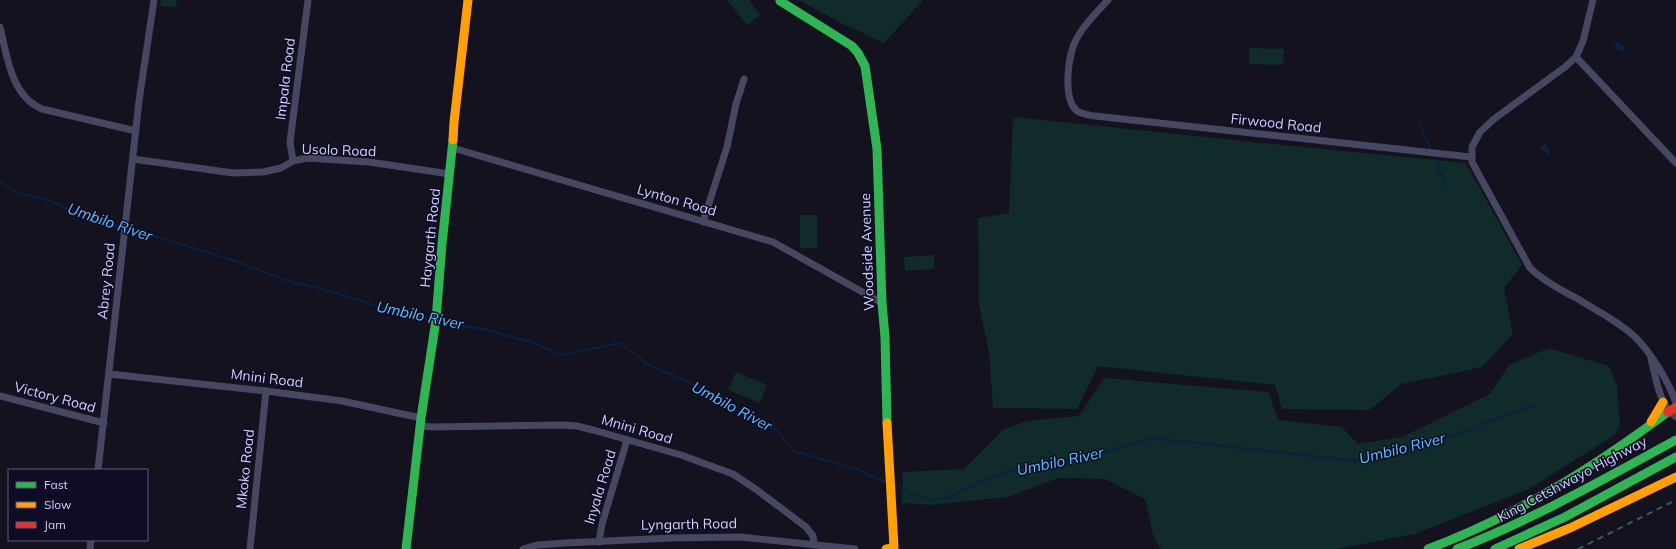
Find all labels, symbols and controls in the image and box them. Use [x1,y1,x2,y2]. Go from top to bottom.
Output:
street label: Impala Road [271,37,299,121]
street label: Firwood Road [1230,109,1322,137]
street label: Usolo Road [301,140,377,160]
street label: Lynton Road [635,180,719,220]
street label: Haygarth Road [416,187,444,289]
street label: Woodside Avenue [856,193,878,311]
water label: Umbilo River [65,199,155,246]
street label: Abrey Road [93,242,119,320]
water label: Umbilo River [375,297,466,334]
street label: Mnini Road [230,365,304,391]
street label: Victory Road [12,377,98,417]
water label: Umbilo River [689,377,776,435]
street label: Mnini Road [599,410,675,448]
street label: Mkoko Road [232,428,258,510]
water label: Umbilo River [1357,428,1448,468]
street label: King Cetshwayo Highway [1494,432,1650,526]
water label: Umbilo River [1015,442,1106,479]
street label: Inyala Road [580,447,620,527]
legend [8,469,148,541]
text: Fast [44,477,68,492]
text: Slow [44,497,72,512]
street label: Lyngarth Road [641,514,737,534]
text: Jam [44,517,66,532]

